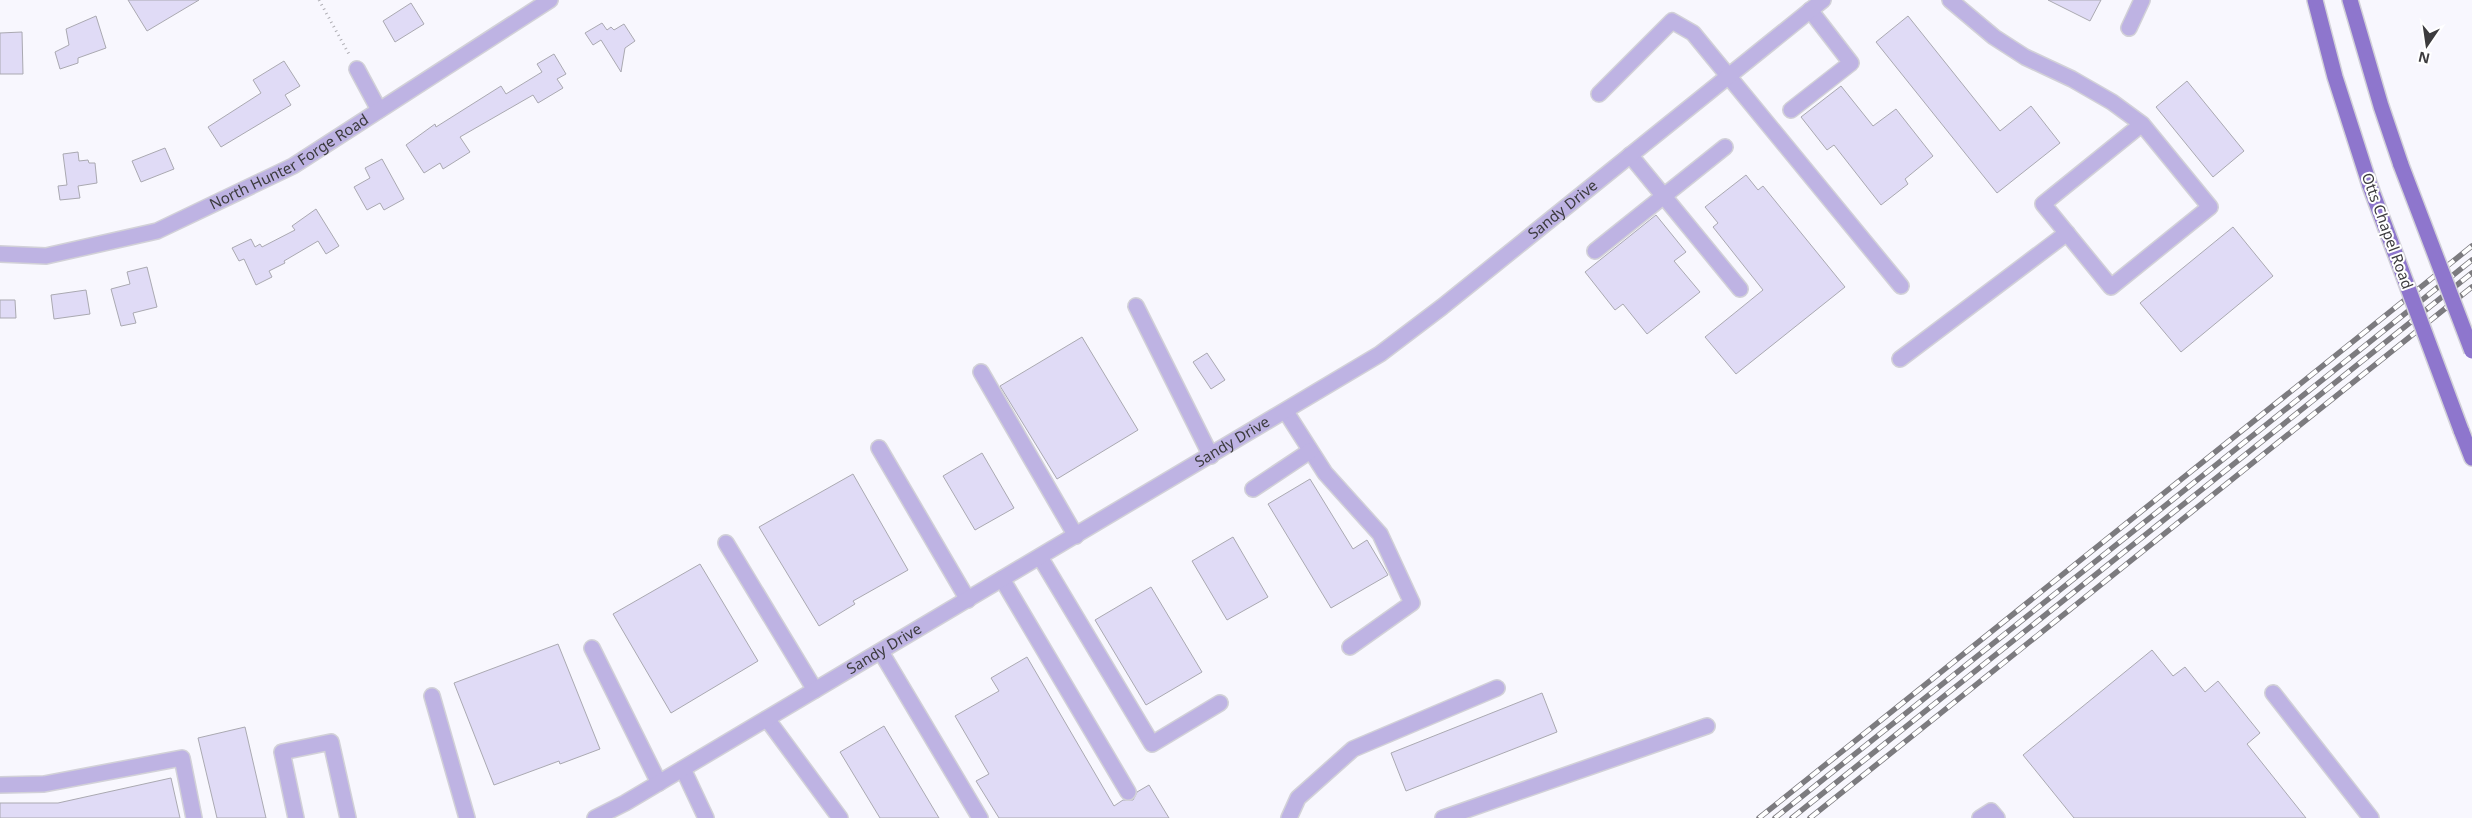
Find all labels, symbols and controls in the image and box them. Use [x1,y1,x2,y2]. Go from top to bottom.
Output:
north arrow [2402,20,2452,70]
text: N [2416,48,2432,69]
street label: North Hunter Forge Road [206,109,372,214]
street label: Otts Chapel Road [2358,170,2418,292]
street label: Sandy Drive [1523,175,1601,243]
street label: Sandy Drive [1191,411,1273,471]
street label: Sandy Drive [842,618,925,678]

